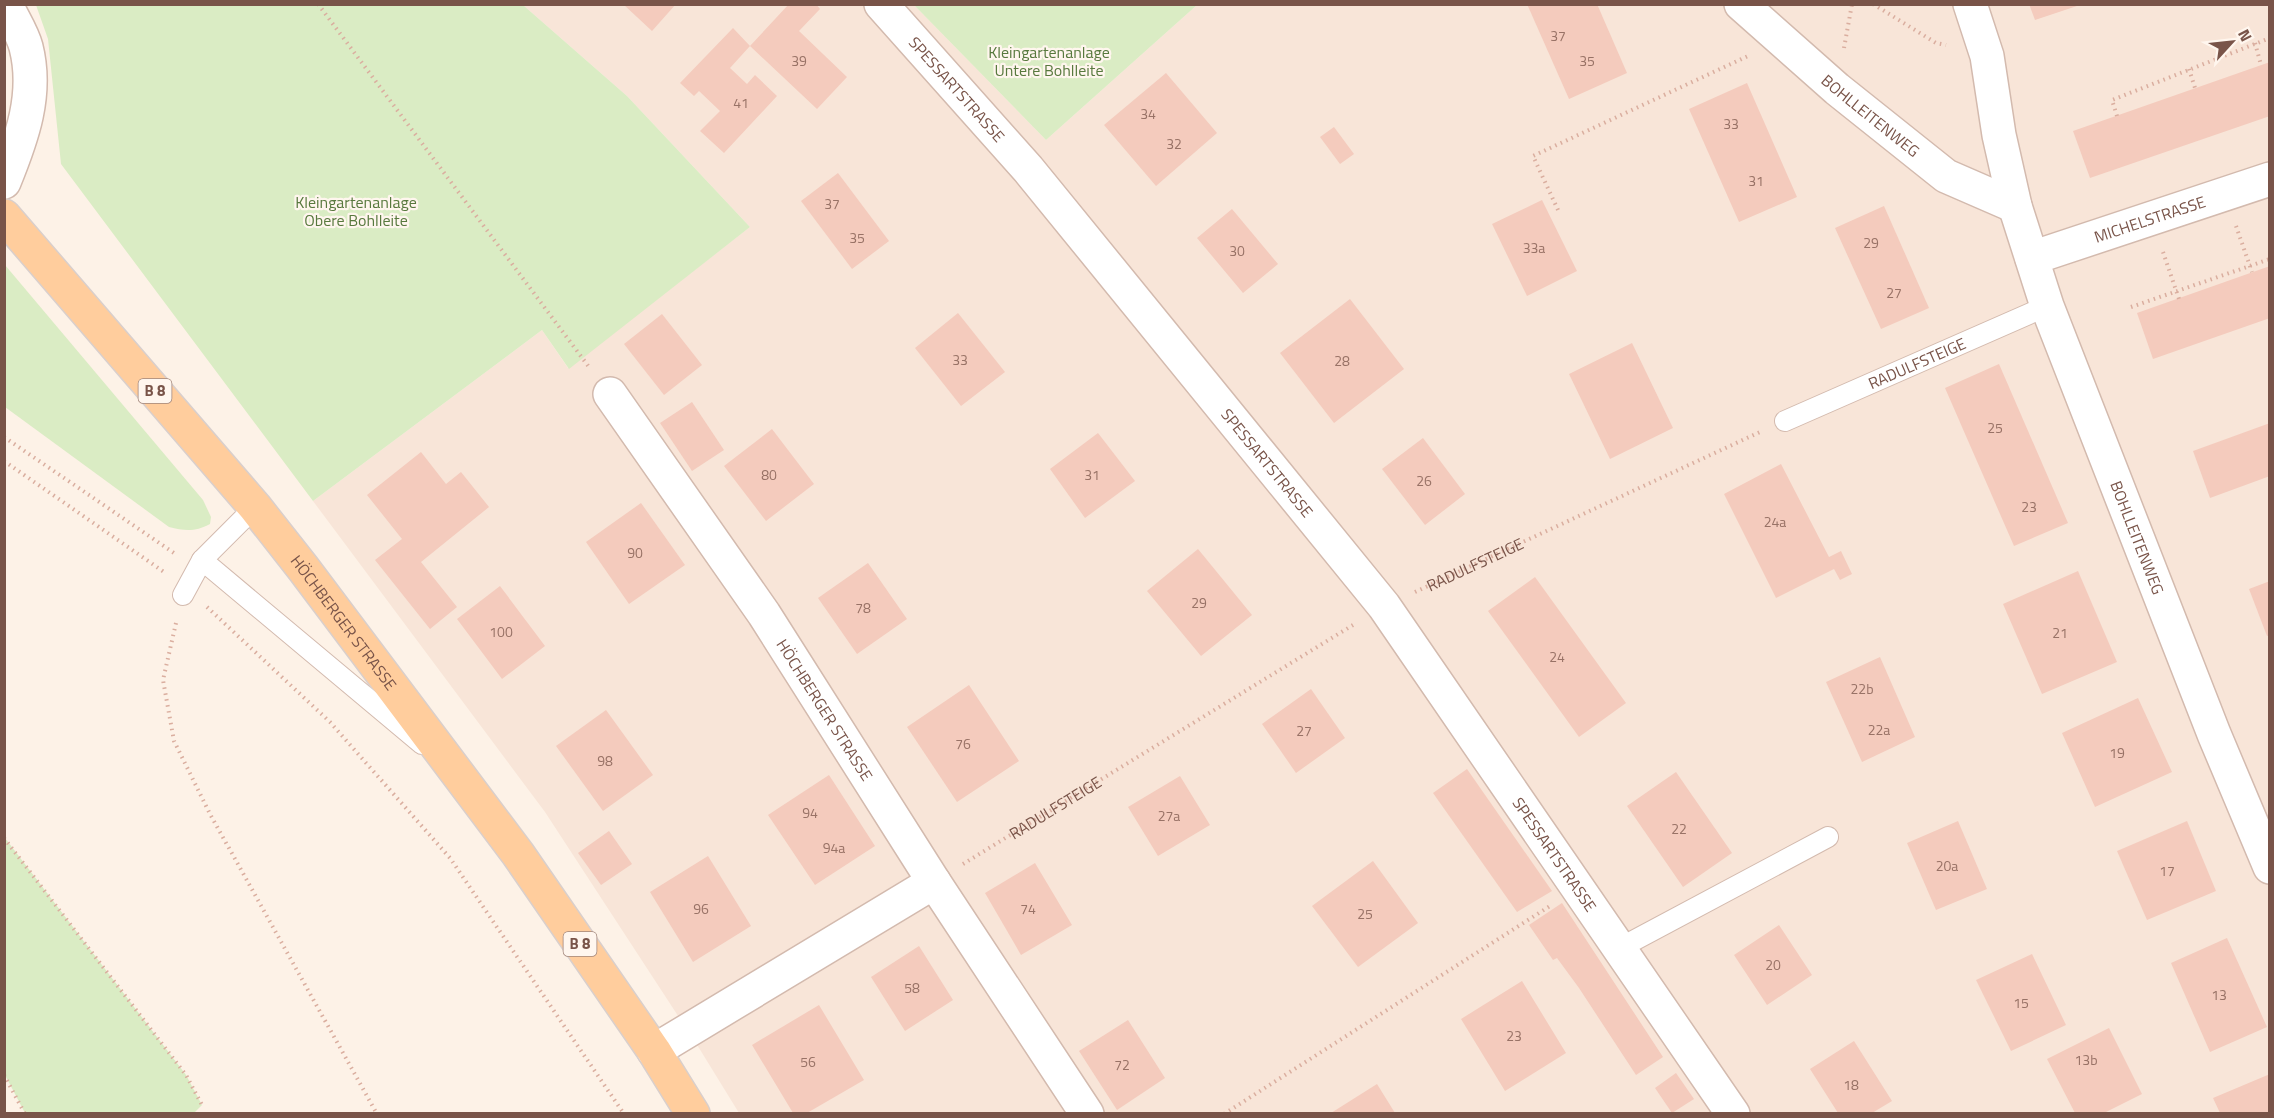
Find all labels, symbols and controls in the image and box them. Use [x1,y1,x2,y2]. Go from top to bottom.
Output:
north arrow [2202,12,2262,72]
house number: 37 [1550,25,1566,46]
text: N [2232,25,2259,46]
street label: SPESSARTSTRASSE [903,31,1011,147]
park label: Kleingartenanlage Untere Bohlleite [988,40,1110,82]
house number: 39 [791,50,807,71]
house number: 35 [1579,50,1595,71]
street label: BOHLLEITENWEG [1816,69,1925,163]
house number: 41 [733,92,749,113]
house number: 34 [1140,103,1156,124]
house number: 33 [1723,113,1739,134]
house number: 32 [1166,133,1182,154]
house number: 31 [1748,170,1764,191]
street label: MICHELSTRASSE [2091,189,2209,249]
park label: Kleingartenanlage Obere Bohlleite [295,190,417,232]
house number: 37 [824,193,840,214]
house number: 35 [849,227,865,248]
house number: 29 [1863,232,1879,253]
house number: 33a [1523,237,1545,258]
house number: 30 [1229,240,1245,261]
house number: 27 [1886,282,1902,303]
street label: RADULFSTEIGE [1864,331,1970,395]
house number: 33 [952,349,968,370]
house number: 28 [1334,350,1350,371]
road number: B 8 [138,379,172,403]
street label: SPESSARTSTRASSE [1216,403,1319,523]
house number: 25 [1987,417,2003,438]
house number: 80 [761,464,777,485]
house number: 31 [1084,464,1100,485]
house number: 26 [1416,470,1432,491]
street label: BOHLLEITENWEG [2104,477,2170,598]
house number: 23 [2021,496,2037,517]
house number: 24a [1764,511,1786,532]
street label: RADULFSTEIGE [1422,531,1527,597]
house number: 90 [627,542,643,563]
street label: HÖCHBERGER STRASSE [285,550,403,695]
house number: 29 [1191,592,1207,613]
house number: 78 [855,597,871,618]
house number: 100 [489,621,513,642]
house number: 21 [2052,622,2068,643]
street label: HÖCHBERGER STRASSE [771,634,879,786]
house number: 24 [1549,646,1565,667]
house number: 22b [1850,678,1874,699]
house number: 22a [1868,719,1890,740]
house number: 27 [1296,720,1312,741]
house number: 76 [955,733,971,754]
house number: 19 [2109,742,2125,763]
house number: 98 [597,750,613,771]
street label: RADULFSTEIGE [1004,770,1106,845]
street label: SPESSARTSTRASSE [1507,792,1603,917]
house number: 94 [802,802,818,823]
house number: 27a [1158,805,1180,826]
house number: 22 [1671,818,1687,839]
house number: 94a [823,837,845,858]
house number: 20a [1936,855,1958,876]
house number: 17 [2159,860,2175,881]
house number: 96 [693,898,709,919]
house number: 74 [1020,898,1036,919]
house number: 25 [1357,903,1373,924]
road number: B 8 [564,932,596,956]
house number: 20 [1765,954,1781,975]
house number: 58 [904,977,920,998]
house number: 13 [2211,984,2227,1005]
house number: 15 [2013,992,2029,1013]
house number: 23 [1506,1025,1522,1046]
house number: 13b [2074,1049,2098,1070]
house number: 56 [800,1051,816,1072]
house number: 72 [1114,1054,1130,1075]
house number: 18 [1843,1074,1859,1095]

